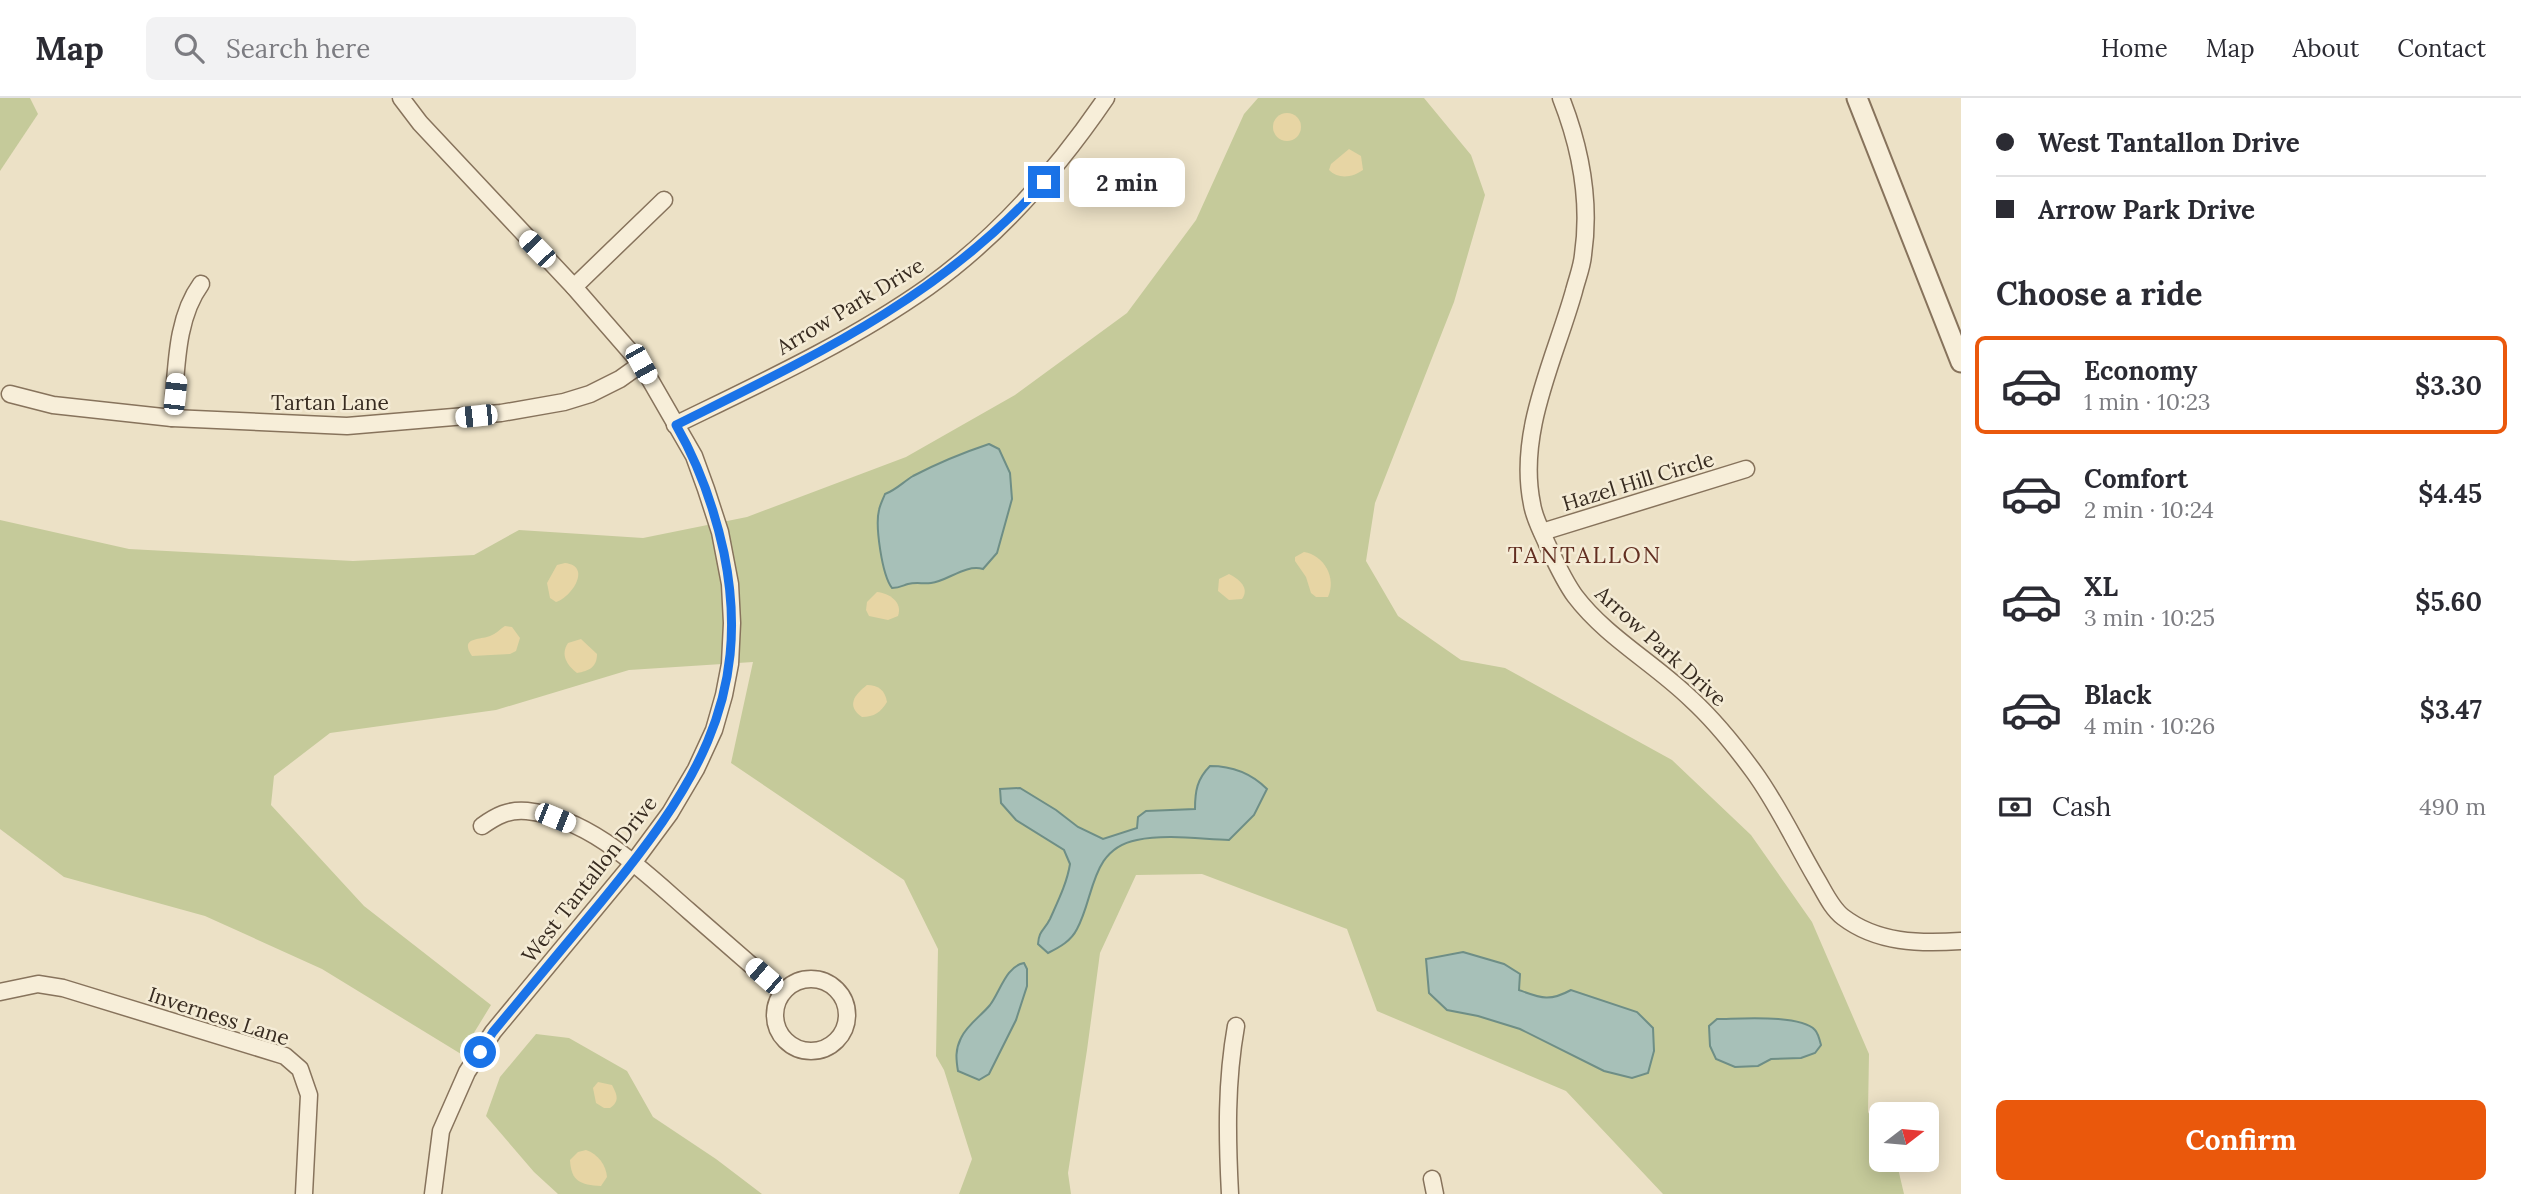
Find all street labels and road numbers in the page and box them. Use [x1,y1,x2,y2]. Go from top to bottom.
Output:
street label: Arrow Park Drive [770,251,929,361]
street label: Tartan Lane [271,389,389,416]
street label: Hazel Hill Circle [1559,445,1717,517]
street label: Arrow Park Drive [1589,579,1732,712]
street label: West Tantallon Drive [515,790,663,968]
street label: Inverness Lane [145,980,293,1052]

